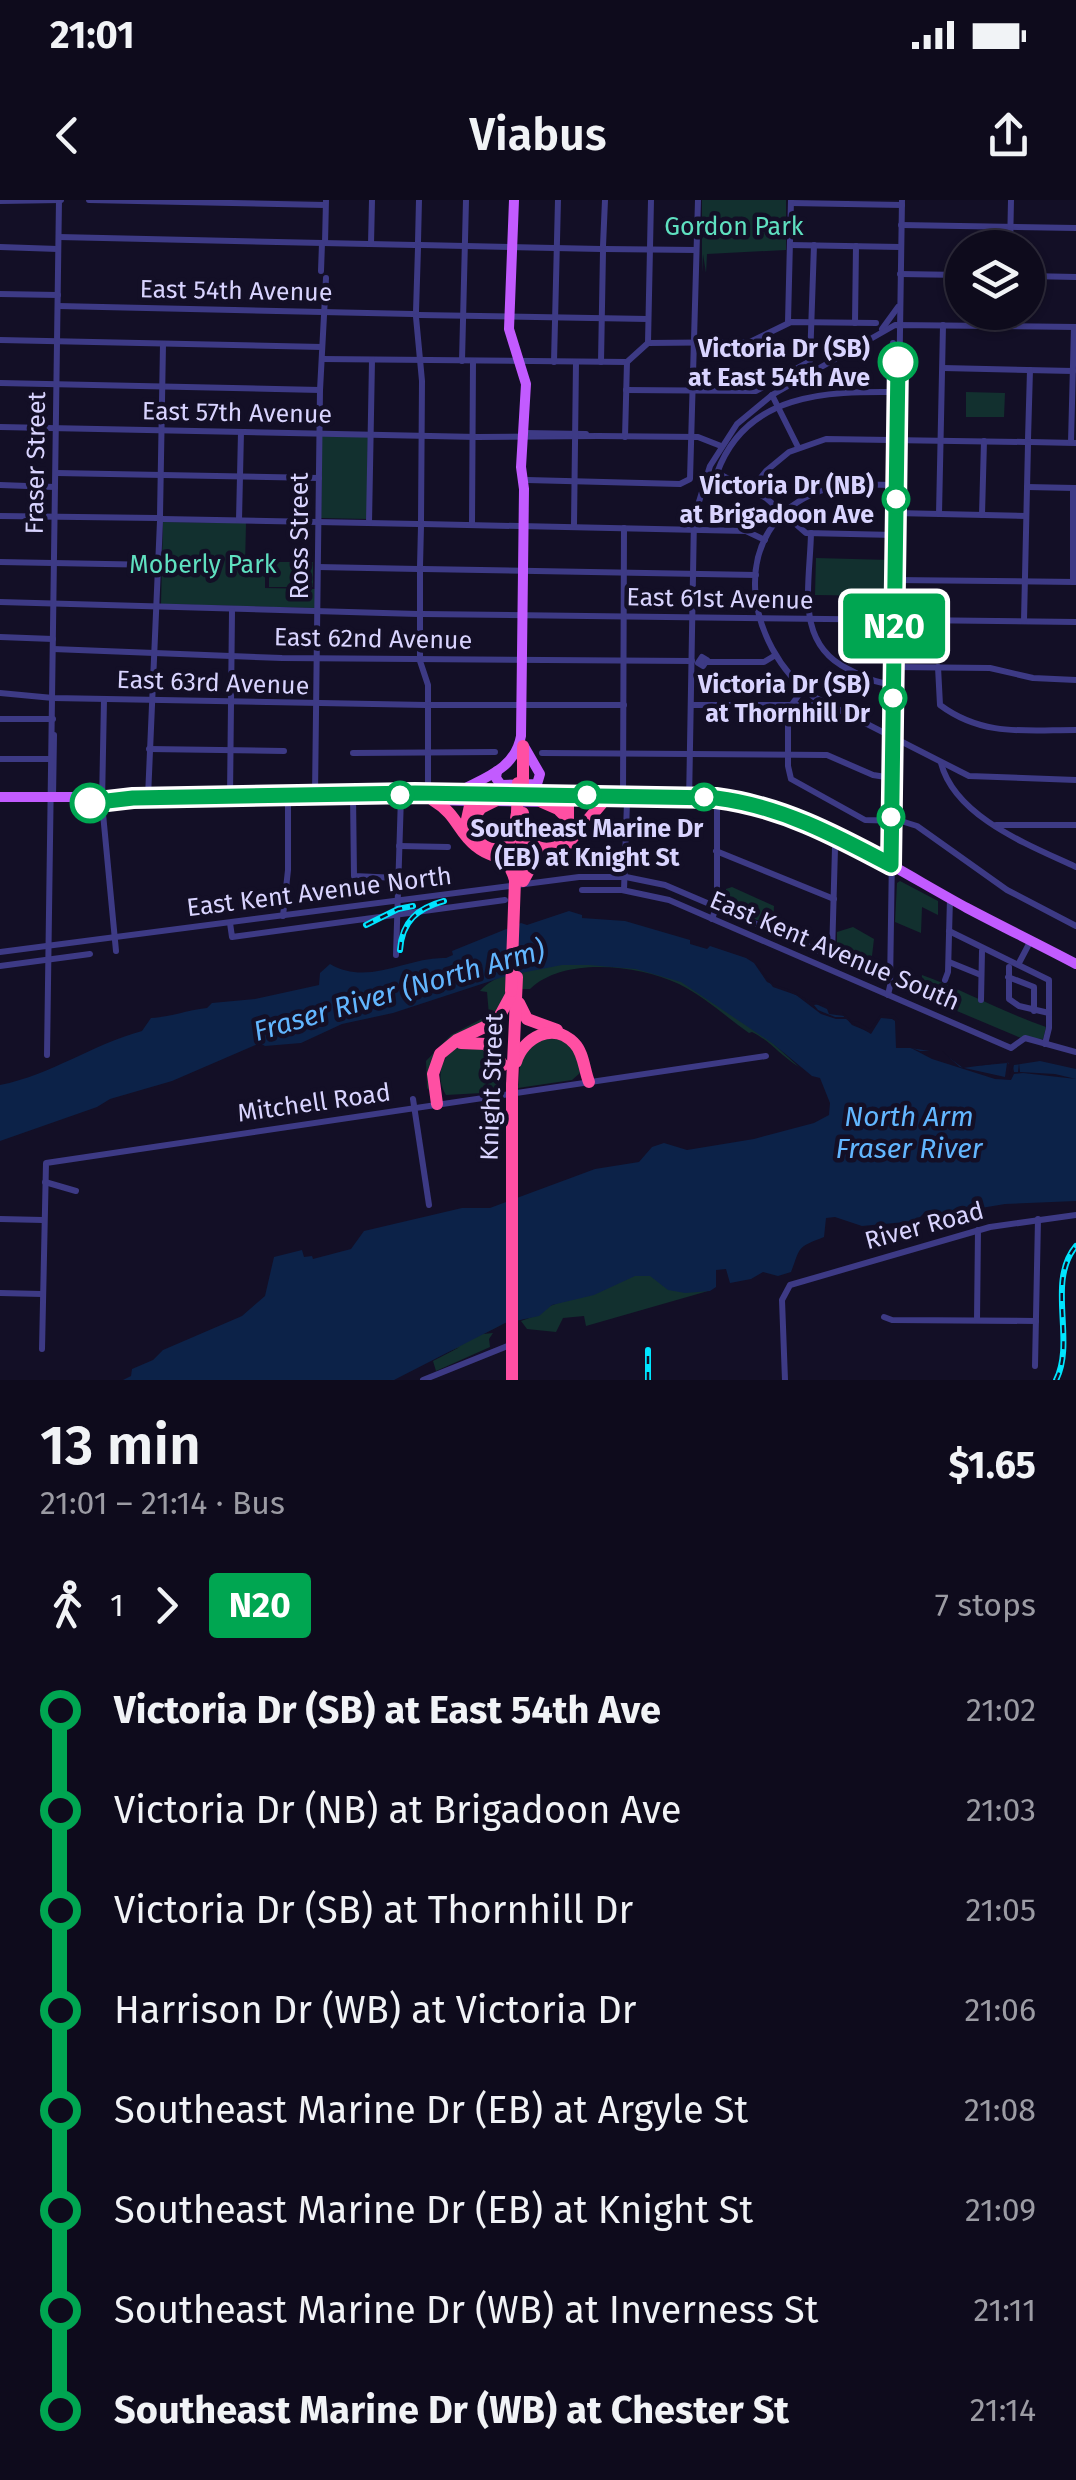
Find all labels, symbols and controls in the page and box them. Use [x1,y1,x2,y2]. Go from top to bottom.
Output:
text: 21:01 [50,12,135,58]
icon: back [40,108,95,163]
text: Viabus [469,108,607,162]
icon: share [981,108,1036,163]
park label: Gordon Park [664,212,804,242]
map controls [945,230,1045,330]
button: layers [945,230,1045,330]
street label: East 54th Avenue [139,274,333,308]
place label: Victoria Dr (SB) at East 54th Ave [688,334,870,393]
marker: Victoria Dr (SB) at East 54th Ave [879,343,917,381]
street label: Fraser Street [20,390,52,535]
street label: East 57th Avenue [142,396,332,430]
place label: Victoria Dr (NB) at Brigadoon Ave [680,471,874,530]
street label: Ross Street [285,472,315,599]
marker: Victoria Dr (NB) at Brigadoon Ave [883,486,909,512]
park label: Moberly Park [129,550,277,580]
street label: East 61st Avenue [626,582,814,616]
line badge: N20 [836,594,952,658]
text: N20 [863,605,925,647]
street label: East 62nd Avenue [274,622,472,656]
street label: East 63rd Avenue [116,665,310,701]
place label: Victoria Dr (SB) at Thornhill Dr [697,670,871,729]
marker: Victoria Dr (SB) at Thornhill Dr [880,685,906,711]
unlabelled marker [387,782,413,808]
marker: Southeast Marine Dr (EB) at Knight St [574,782,600,808]
unlabelled marker [71,784,109,822]
unlabelled marker [691,784,717,810]
unlabelled marker [878,804,904,830]
place label: Southeast Marine Dr (EB) at Knight St [471,814,704,873]
street label: East Kent Avenue North [185,861,453,923]
street label: East Kent Avenue South [705,885,964,1017]
water label: Fraser River (North Arm) [250,933,549,1048]
street label: Knight Street [474,1012,510,1161]
street label: Mitchell Road [236,1077,393,1129]
water label: North Arm Fraser River [836,1100,984,1165]
street label: River Road [861,1196,987,1256]
text: 13 min [40,1413,201,1479]
text: $1.65 [949,1442,1036,1488]
text: 21:01 – 21:14 · Bus [40,1484,285,1522]
icon: walk [40,1578,95,1633]
icon: forward [139,1578,194,1633]
text: N20 [229,1584,291,1626]
text: 1 [110,1586,124,1624]
text: 7 stops [935,1586,1036,1624]
text: Victoria Dr (SB) at East 54th Ave [114,1687,661,1733]
text: 21:02 [966,1691,1036,1729]
text: Victoria Dr (NB) at Brigadoon Ave [114,1787,682,1833]
text: 21:03 [966,1791,1036,1829]
text: Victoria Dr (SB) at Thornhill Dr [114,1887,633,1933]
text: 21:05 [966,1891,1036,1929]
text: Harrison Dr (WB) at Victoria Dr [114,1987,636,2033]
text: 21:06 [965,1991,1036,2029]
text: Southeast Marine Dr (EB) at Argyle St [114,2087,748,2133]
text: 21:08 [964,2091,1036,2129]
text: Southeast Marine Dr (EB) at Knight St [114,2187,753,2233]
text: 21:09 [965,2191,1036,2229]
text: Southeast Marine Dr (WB) at Inverness St [114,2287,818,2333]
text: 21:11 [973,2291,1036,2329]
text: Southeast Marine Dr (WB) at Chester St [114,2387,789,2433]
text: 21:14 [970,2391,1036,2429]

